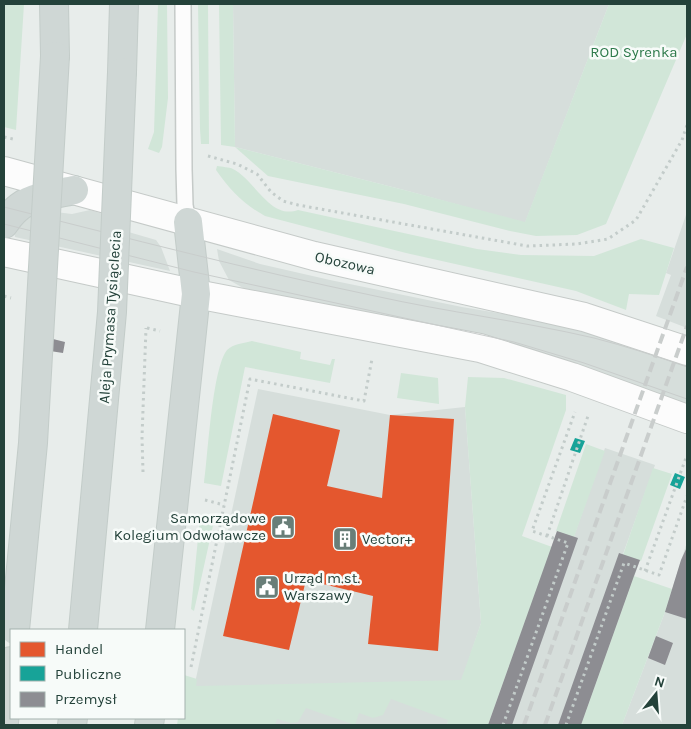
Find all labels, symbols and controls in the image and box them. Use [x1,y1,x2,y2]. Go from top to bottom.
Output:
park label: ROD Syrenka [590,43,678,61]
street label: Aleja Prymasa Tysiąclecia [95,230,125,404]
street label: Obozowa [313,247,377,279]
place label: Samorządowe Kolegium Odwoławcze [114,509,266,544]
public building icon: Samorządowe Kolegium Odwoławcze [270,514,296,540]
building icon: Vector+ [332,526,358,552]
place label: Vector+ [362,530,413,548]
place label: Urząd m.st. Warszawy [284,569,360,604]
public building icon: Urząd m.st. Warszawy [254,574,280,600]
legend [10,629,185,719]
text: Handel [55,640,103,658]
text: Publiczne [55,665,122,683]
north arrow [631,669,681,719]
text: N [652,672,667,692]
text: Przemysł [55,690,117,708]

